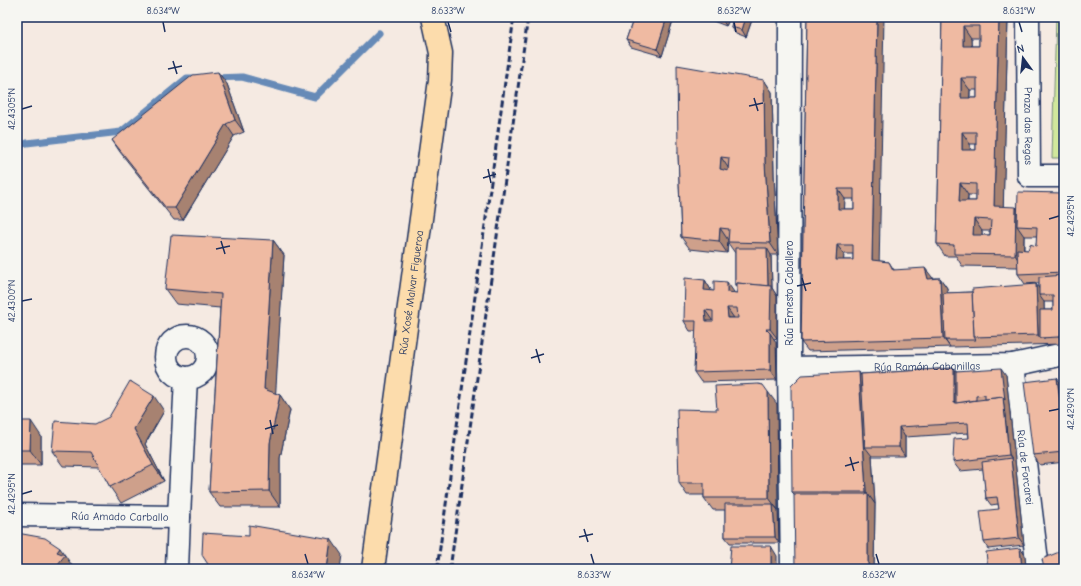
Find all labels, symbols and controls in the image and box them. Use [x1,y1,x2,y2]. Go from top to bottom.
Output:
text: 8.634°W [146,5,180,17]
text: 8.633°W [431,5,465,17]
text: 8.632°W [717,5,751,17]
text: 8.631°W [1003,5,1035,17]
north arrow [1003,38,1043,78]
text: N [1015,42,1026,56]
street label: Praza das Regas [1021,87,1035,165]
text: 42.4305°N [6,88,18,130]
text: 42.4295°N [1065,195,1077,237]
street label: Rúa Xosé Malvar Figueroa [396,230,426,356]
street label: Rúa Ernesto Caballero [783,240,796,346]
text: 42.4300°N [6,280,18,322]
street label: Rúa Ramón Cabanillas [874,359,981,374]
text: 42.4290°N [1065,388,1077,430]
street label: Rúa de Forcarei [1014,429,1036,506]
text: 42.4295°N [6,473,18,515]
street label: Rúa Amado Carballo [71,510,169,524]
text: 8.634°W [291,569,325,581]
text: 8.633°W [577,569,611,581]
text: 8.632°W [862,569,896,581]

